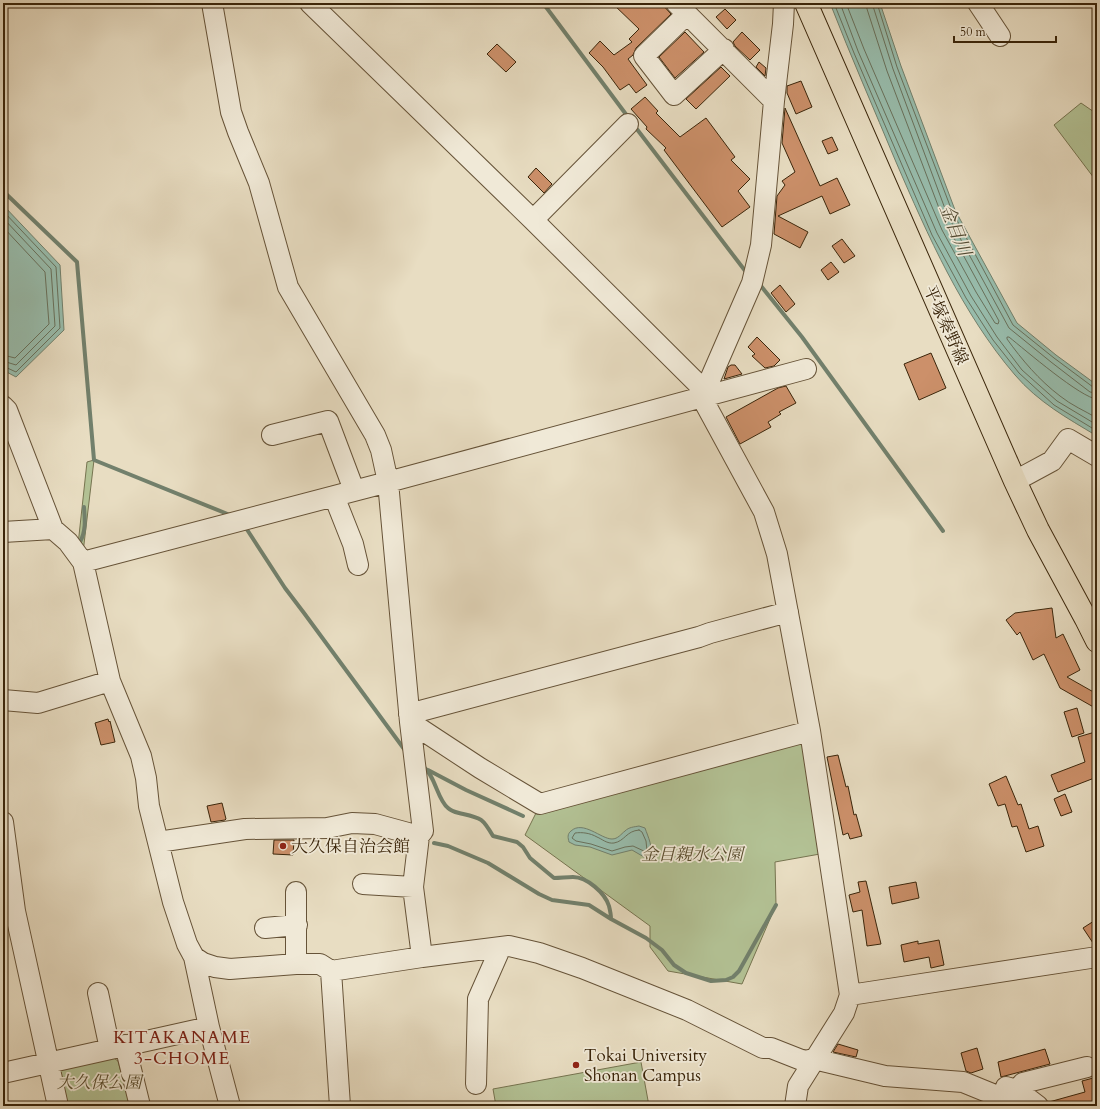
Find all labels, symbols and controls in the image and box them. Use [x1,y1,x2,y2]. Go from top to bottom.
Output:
scale bar [954,18,1056,44]
text: 50 m [960,24,987,40]
water label: 金目川 [933,200,977,262]
street label: 平塚秦野線 [918,281,974,369]
place label: 大久保自治会館 [291,835,410,858]
marker: 大久保自治会館 [278,841,288,851]
park label: 金目親水公園 [641,843,746,866]
district label: KITAKANAME 3-CHOME [113,1025,251,1071]
place label: Tokai University Shonan Campus [584,1044,707,1087]
marker: Tokai University Shonan Campus [571,1060,581,1070]
park label: 大久保公園 [57,1071,144,1094]

